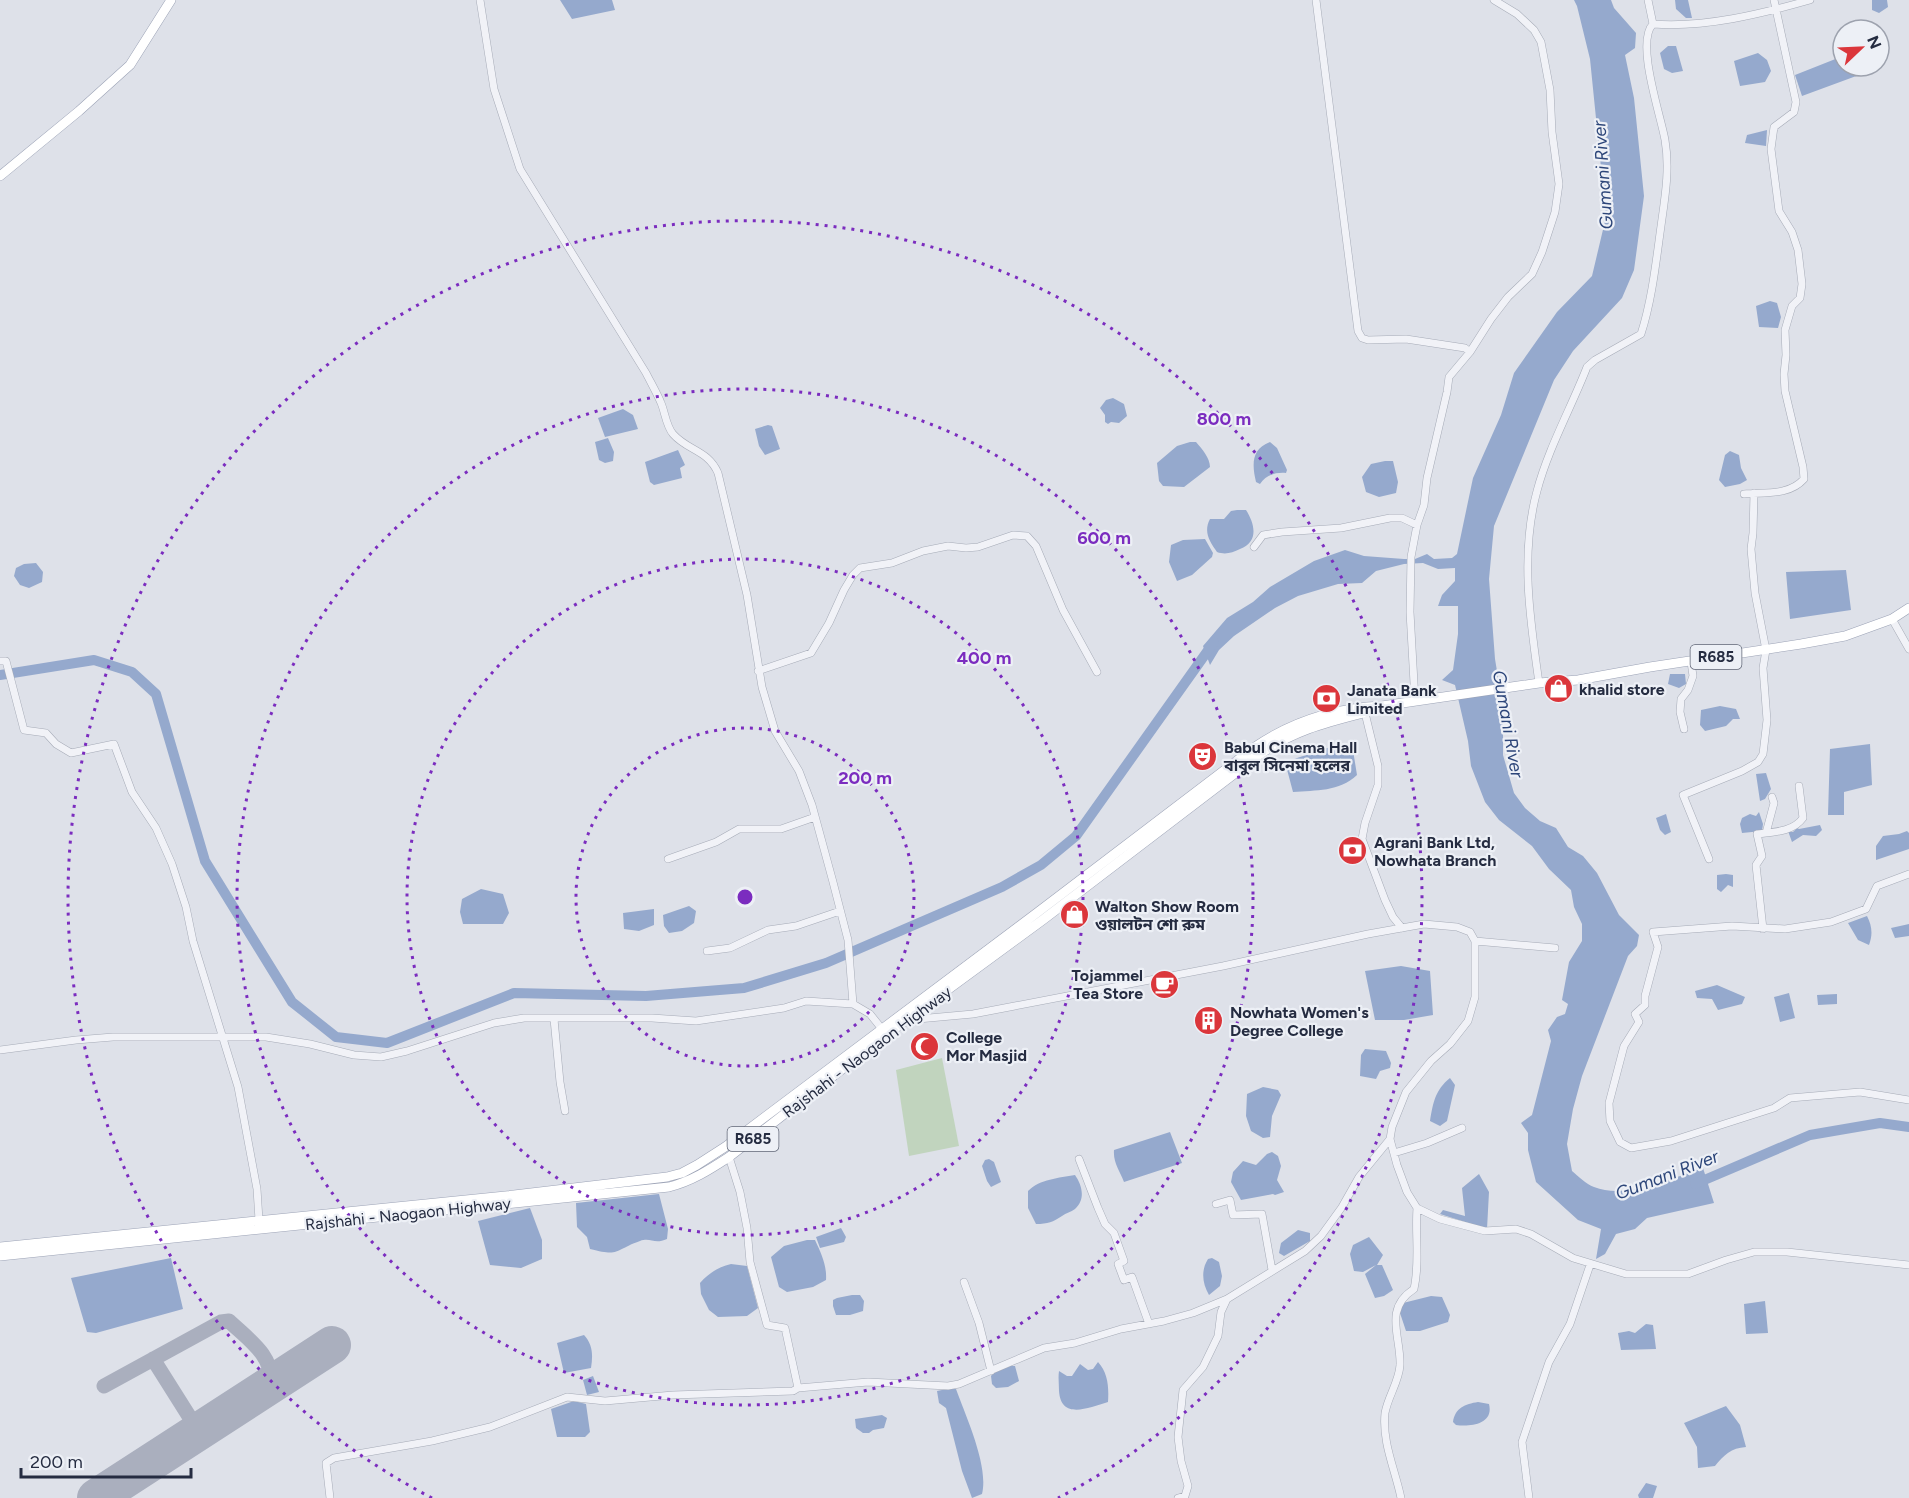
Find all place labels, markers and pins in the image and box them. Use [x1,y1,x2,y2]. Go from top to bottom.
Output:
shop icon: khalid store [1542,673,1574,705]
place label: khalid store [1579,680,1665,699]
place label: Janata Bank Limited [1347,681,1437,718]
bank icon: Janata Bank Limited [1310,683,1342,715]
place label: Babul Cinema Hall বাবুল সিনেমা হলের [1223,738,1357,776]
theatre icon: Babul Cinema Hall বাবুল সিনেমা হলের [1187,740,1219,772]
place label: Agrani Bank Ltd, Nowhata Branch [1374,833,1496,870]
bank icon: Agrani Bank Ltd, Nowhata Branch [1337,835,1369,867]
centre of rings [735,887,755,907]
place label: Walton Show Room ওয়ালটন শো রুম [1095,897,1239,934]
shop icon: Walton Show Room ওয়ালটন শো রুম [1058,899,1090,931]
place label: Tojammel Tea Store [1072,966,1143,1003]
cafe icon: Tojammel Tea Store [1148,968,1180,1000]
place label: Nowhata Women's Degree College [1230,1003,1369,1040]
building icon: Nowhata Women's Degree College [1193,1005,1225,1037]
place label: College Mor Masjid [946,1028,1027,1065]
mosque icon: College Mor Masjid [909,1030,941,1062]

